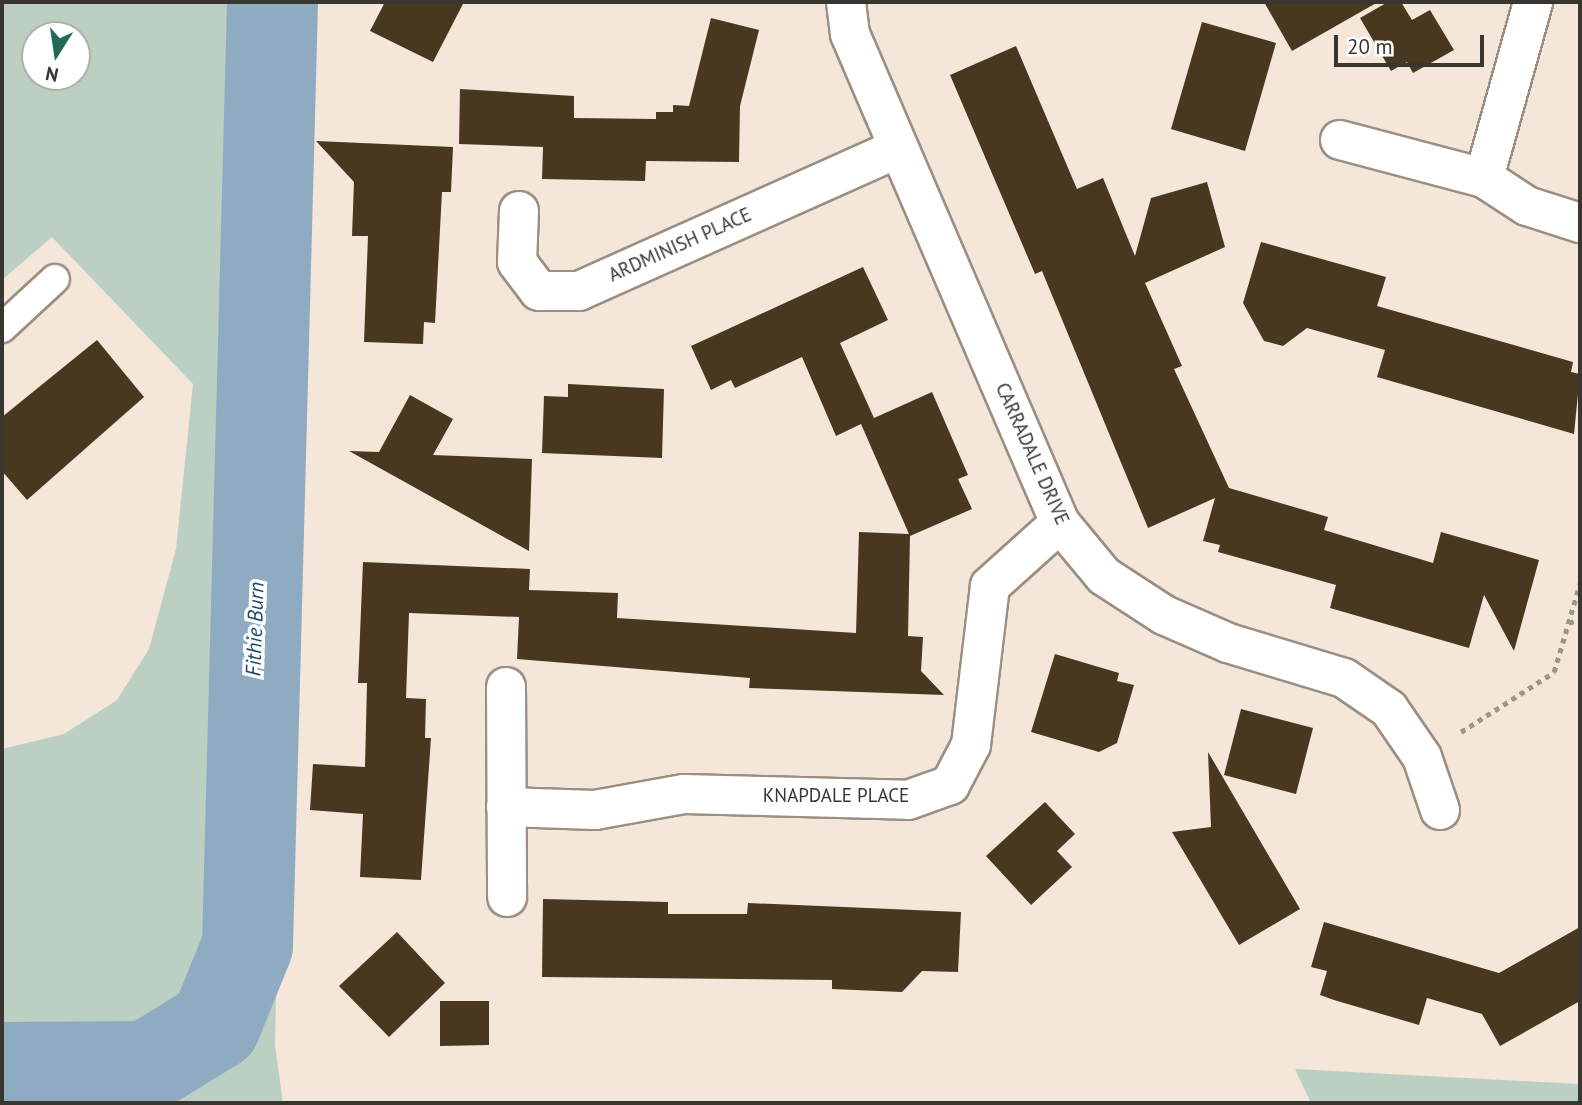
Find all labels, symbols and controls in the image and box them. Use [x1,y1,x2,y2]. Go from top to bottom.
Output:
north arrow [21,21,91,91]
scale bar [1337,21,1488,65]
text: 20 m [1347,33,1393,60]
text: N [43,62,61,88]
street label: ARDMINISH PLACE [605,203,755,287]
street label: CARRADALE DRIVE [990,379,1074,529]
water label: Fithie Burn [241,581,269,677]
street label: KNAPDALE PLACE [763,785,909,807]

